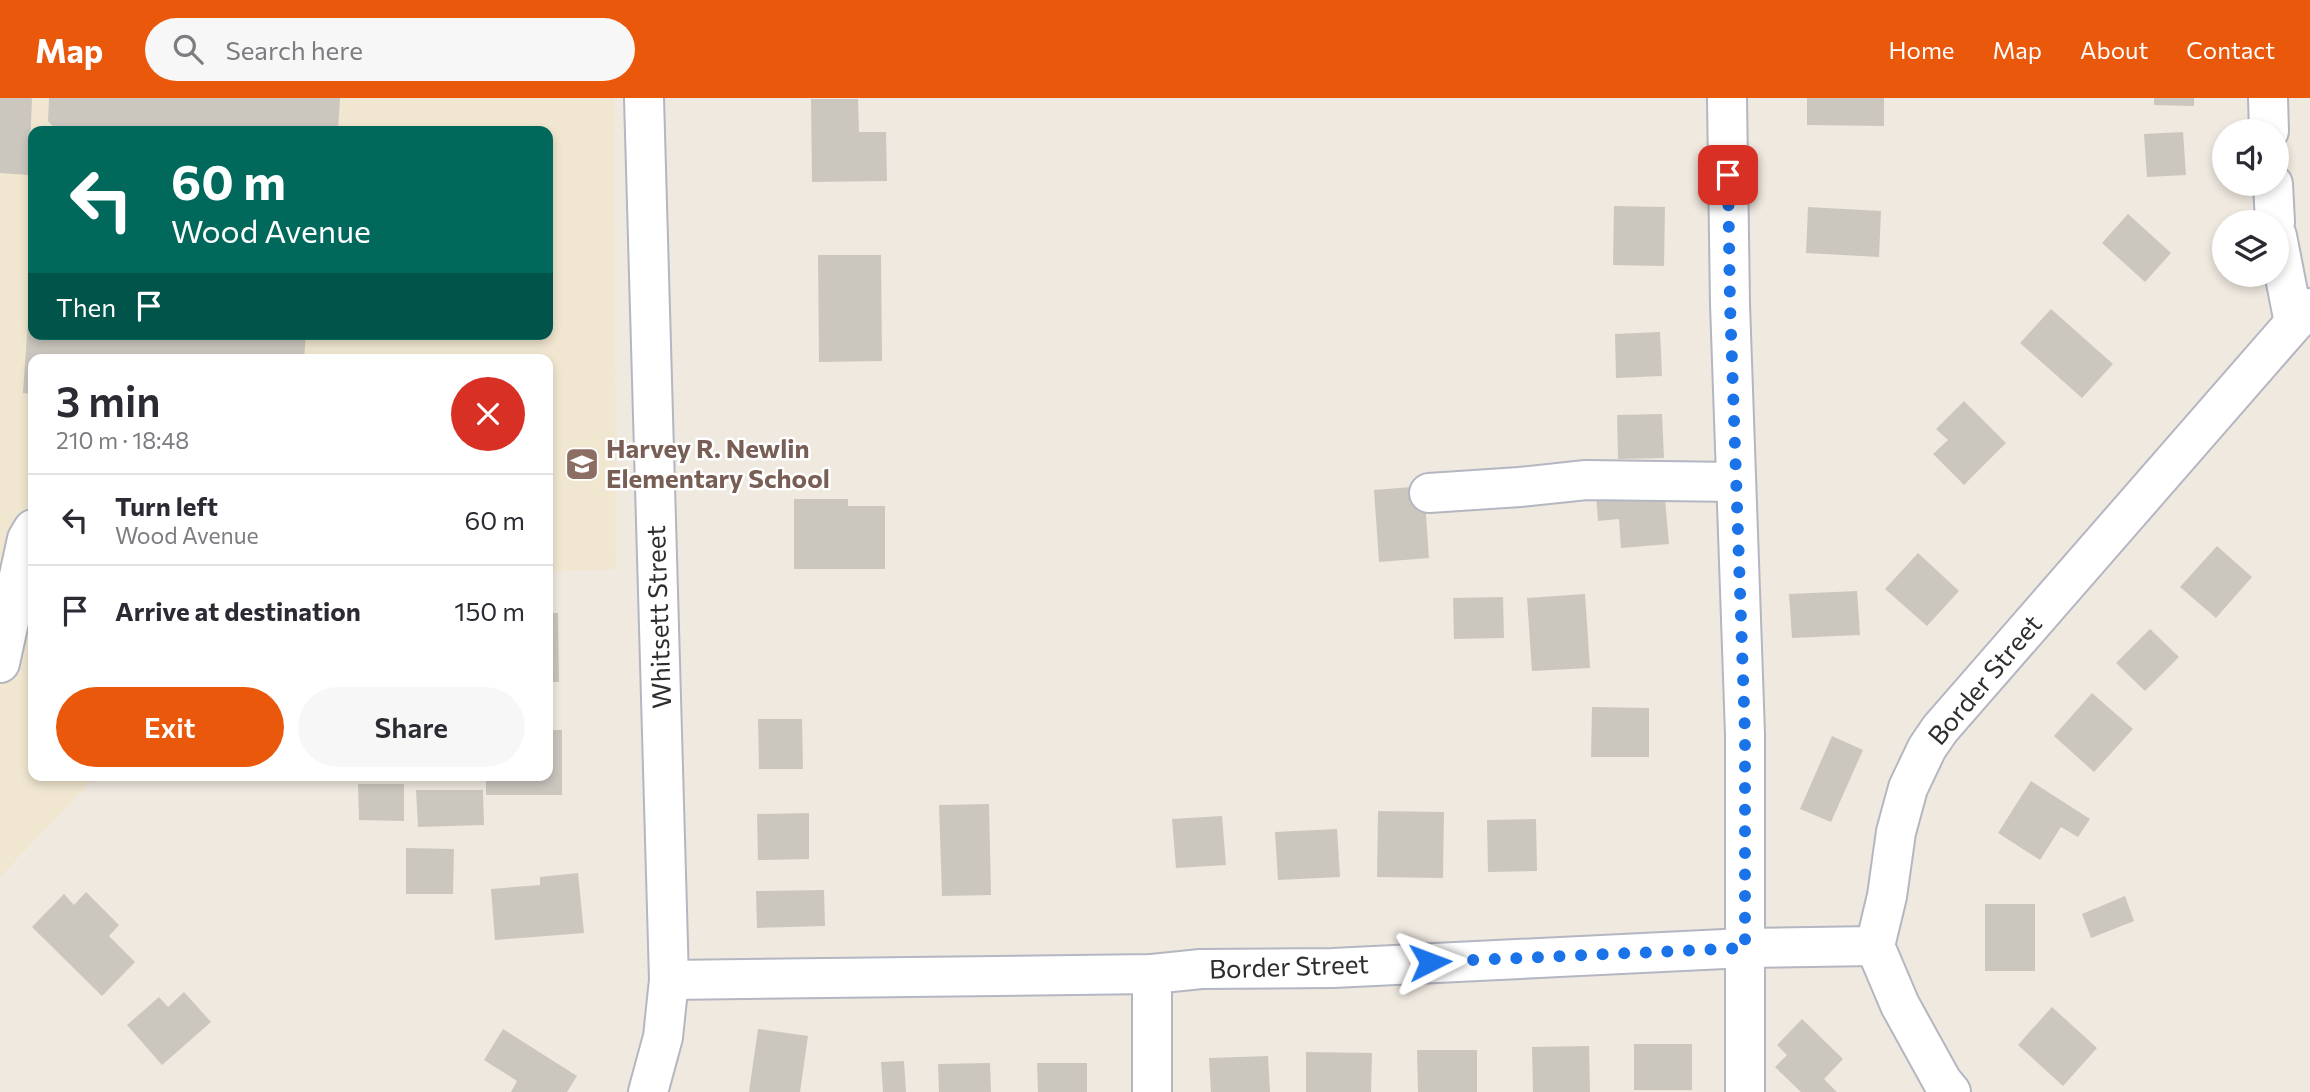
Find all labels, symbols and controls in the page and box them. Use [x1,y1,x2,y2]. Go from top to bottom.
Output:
search box [145,18,635,81]
text: Map [35,29,103,70]
icon: search [169,30,207,68]
text: Search here [225,34,363,65]
text: Home [1889,35,1955,64]
text: Map [1993,35,2042,64]
text: About [2080,35,2148,64]
text: Contact [2186,35,2275,64]
map controls [2212,119,2289,287]
button: sound [2212,119,2289,196]
pin [1698,145,1758,205]
text: 60 m [171,150,286,210]
icon: left [56,154,147,245]
icon: arrive [1709,156,1747,194]
text: Wood Avenue [171,210,371,250]
button: layers [2212,210,2289,287]
icon: arrive [130,287,168,325]
text: Then [56,291,116,322]
text: 3 min [56,374,161,426]
button: close [451,377,525,451]
text: 210 m · 18:48 [56,426,189,454]
place label: Harvey R. Newlin Elementary School [606,432,830,493]
school or university icon: Harvey R. Newlin Elementary School [563,445,601,483]
text: Turn left [115,490,218,521]
icon: left [56,501,94,539]
text: 60 m [465,504,525,535]
text: Wood Avenue [115,521,259,549]
street label: Whitsett Street [639,525,676,709]
icon: arrive [56,592,94,630]
text: Arrive at destination [115,595,361,626]
text: 150 m [454,595,525,626]
street label: Border Street [1921,608,2047,750]
button: Exit [56,687,284,767]
button: Share [298,687,525,767]
position arrow [1393,925,1467,999]
street label: Border Street [1209,947,1369,984]

